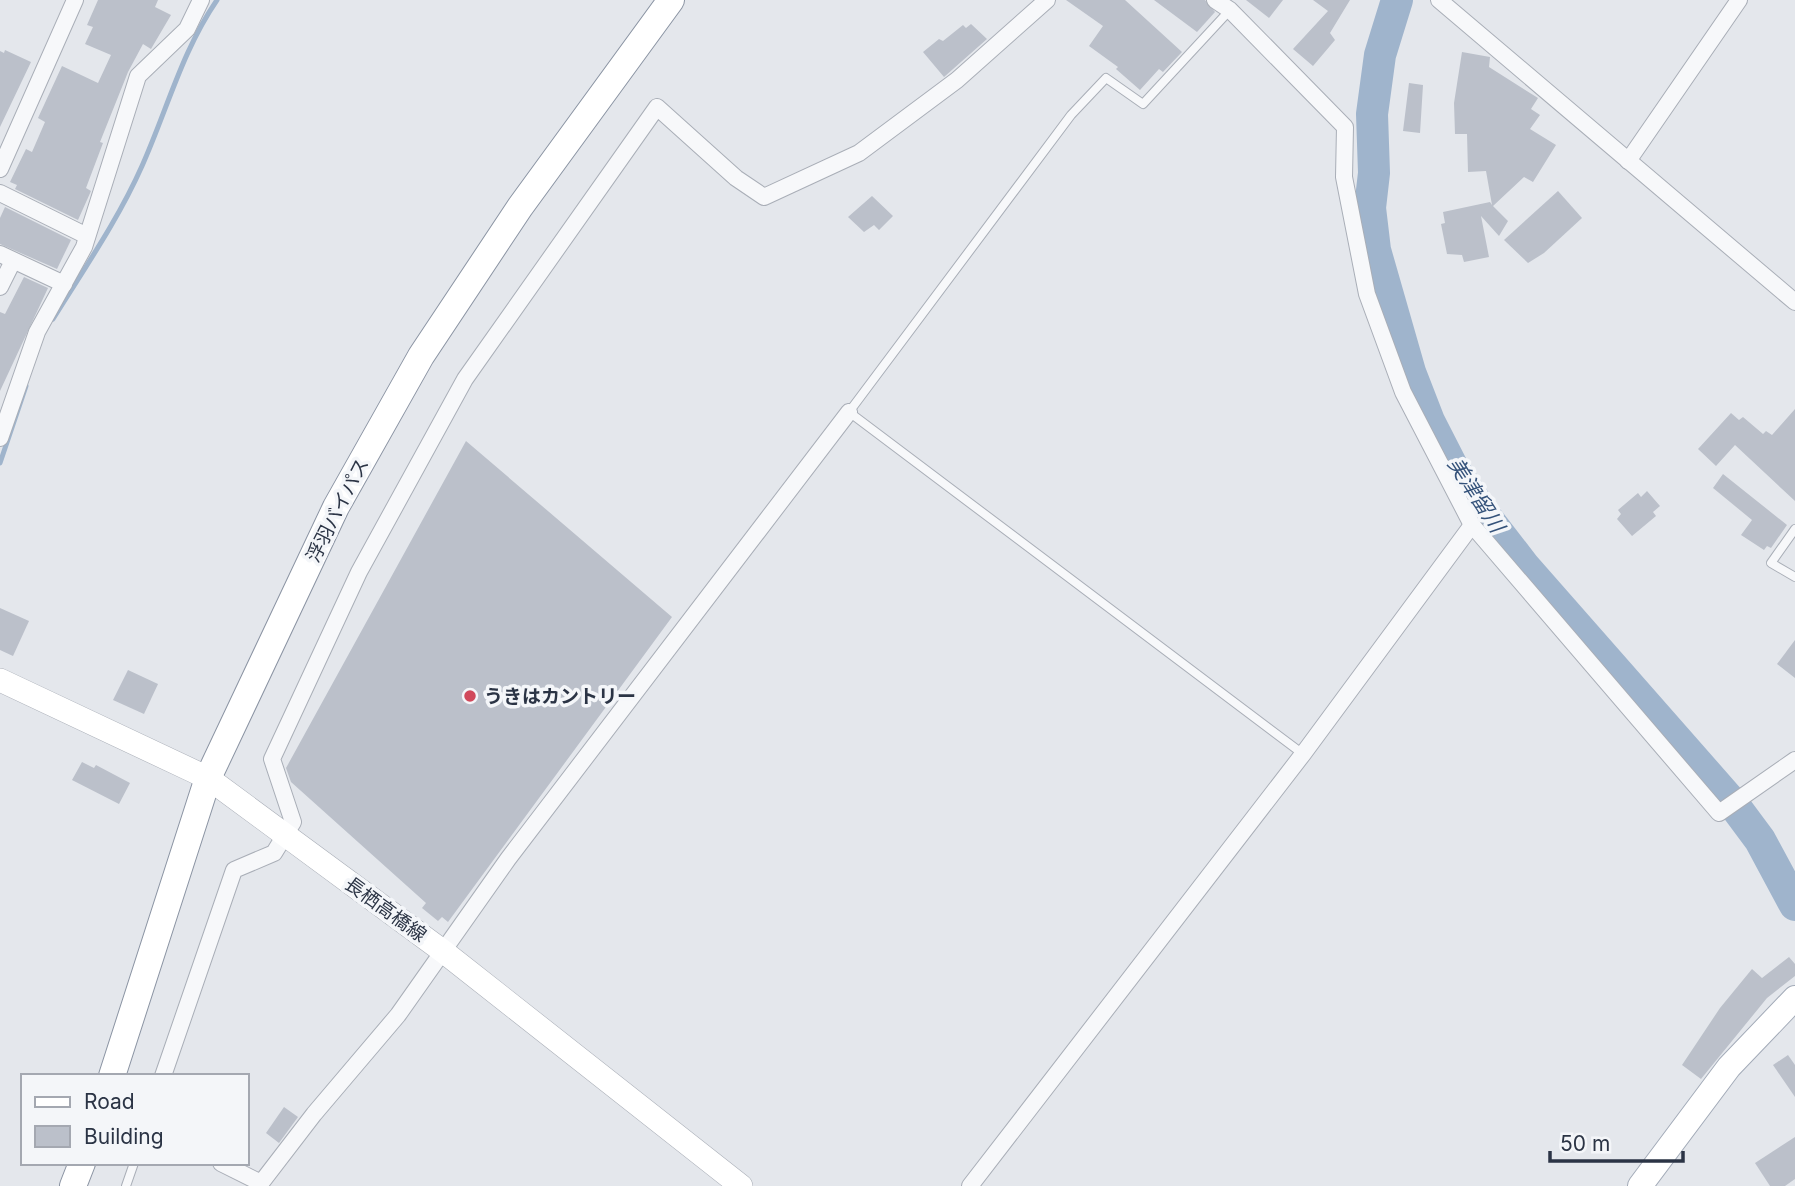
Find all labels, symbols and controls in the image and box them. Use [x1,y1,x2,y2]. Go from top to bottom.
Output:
water label: 美津留川 [1443,453,1511,538]
street label: 浮羽バイパス [301,454,373,566]
place label: うきはカントリー [484,685,636,708]
marker: うきはカントリー [462,688,478,704]
street label: 長栖高橋線 [341,872,431,947]
legend [21,1074,248,1165]
text: Road [84,1089,135,1114]
scale bar [1550,1120,1683,1164]
text: Building [84,1124,164,1149]
text: 50 m [1560,1131,1610,1156]

